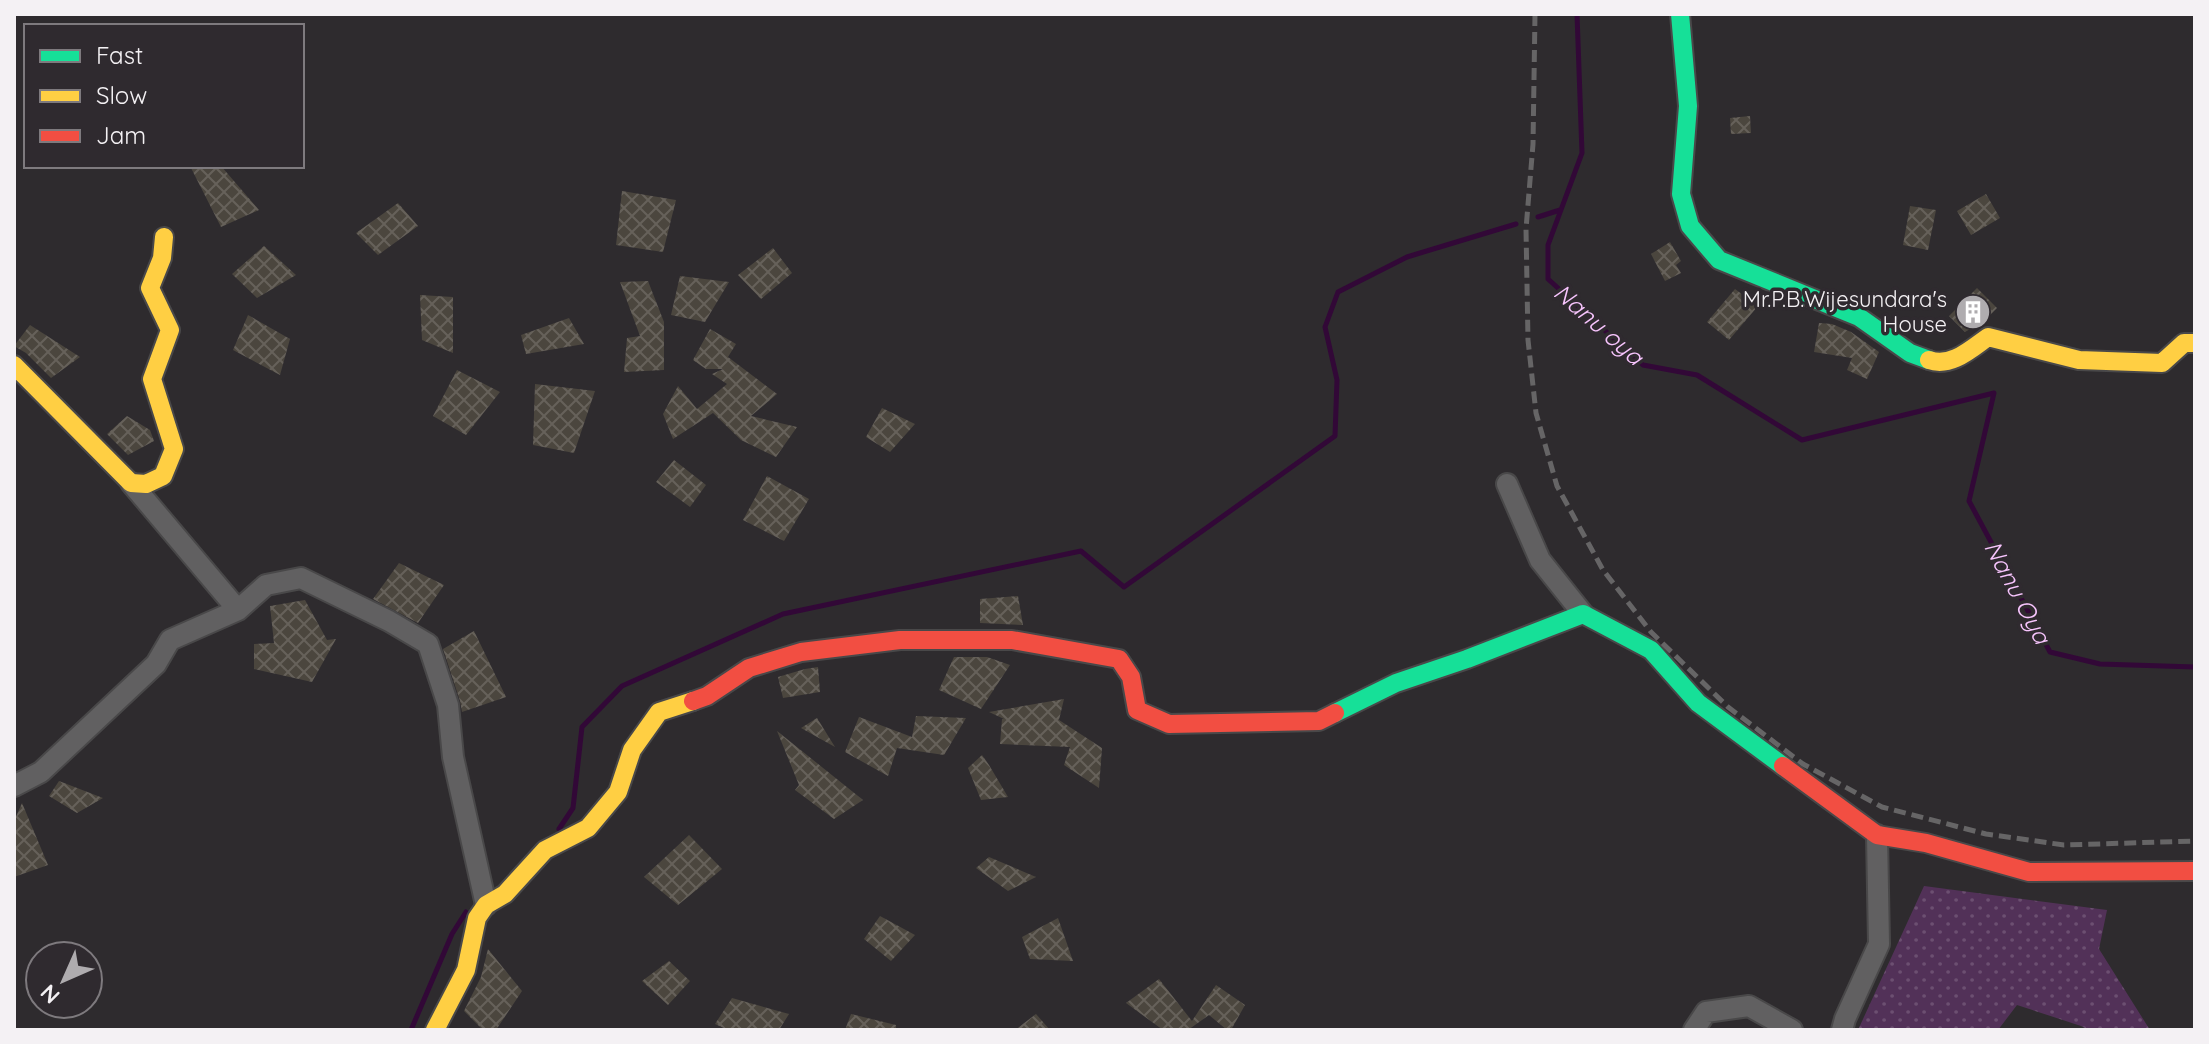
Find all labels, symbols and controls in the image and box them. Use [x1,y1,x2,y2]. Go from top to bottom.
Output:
legend [24,24,304,168]
text: Fast [96,40,143,70]
text: Slow [96,80,147,110]
text: Jam [96,120,146,150]
water label: Nanu oya [1548,277,1651,372]
place label: Mr.P.B.Wijesundara's House [1743,285,1947,338]
building icon: Mr.P.B.Wijesundara's House [1954,293,1992,331]
water label: Nanu Oya [1978,535,2058,650]
north arrow [24,940,104,1020]
text: N [34,979,65,1010]

